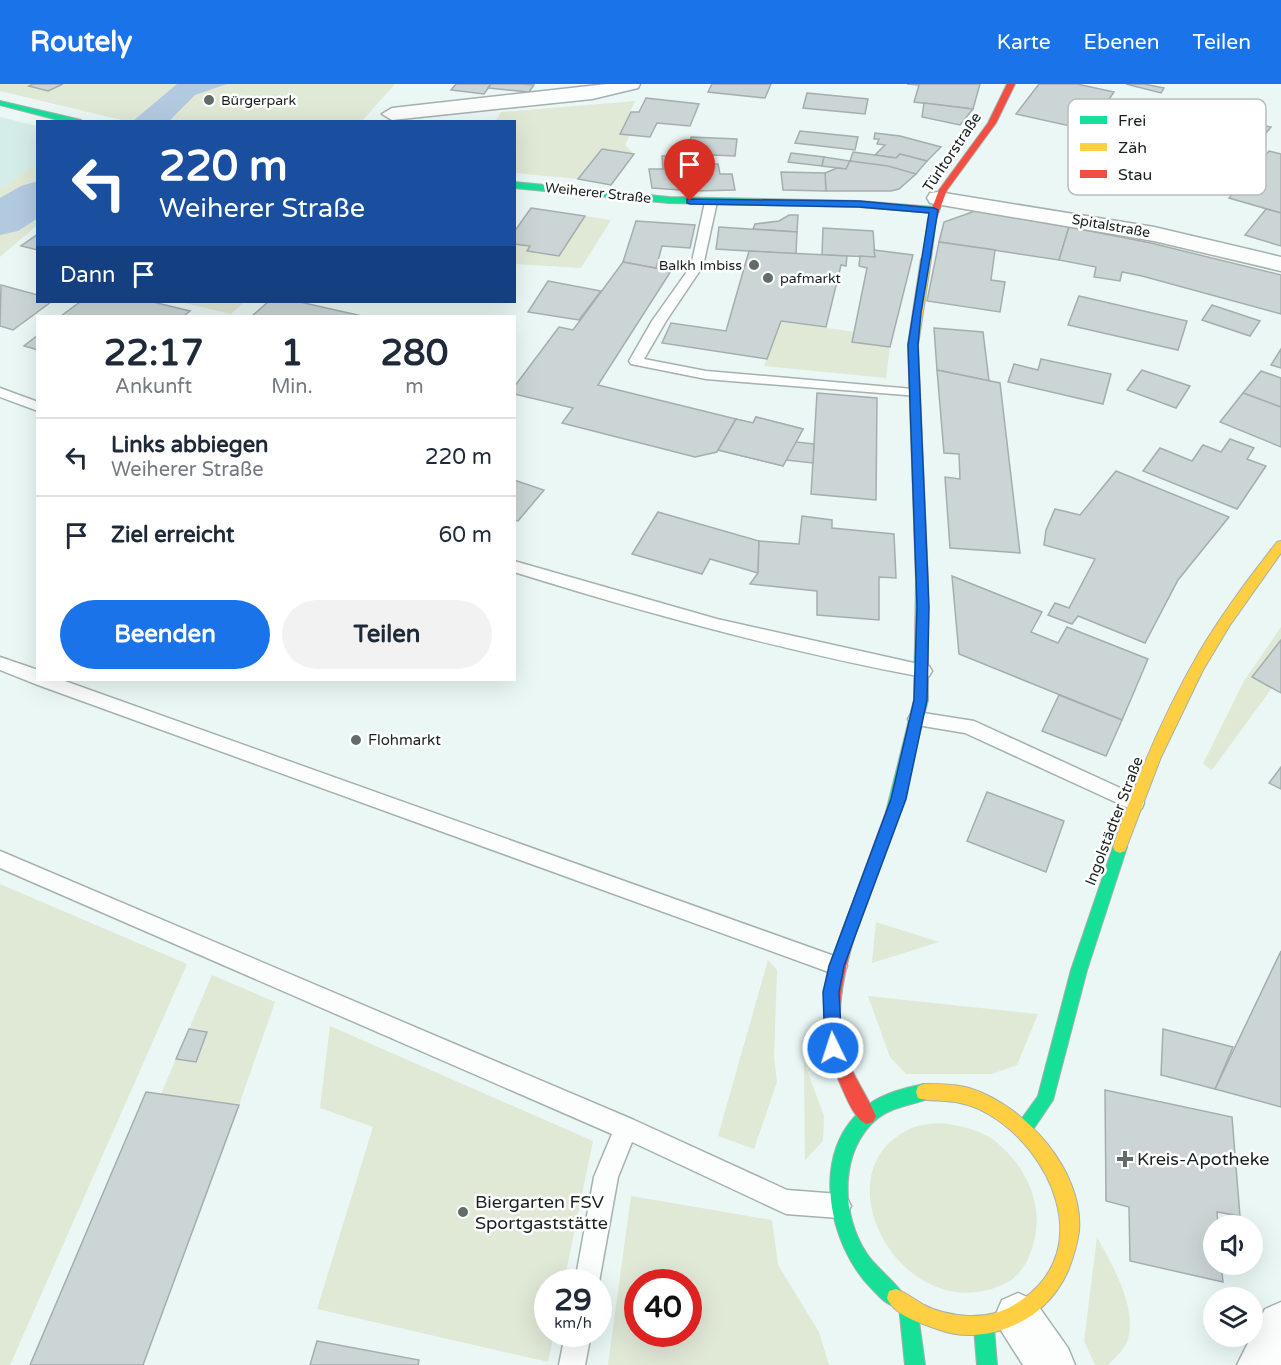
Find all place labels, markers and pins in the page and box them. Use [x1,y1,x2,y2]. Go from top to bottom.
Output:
place label: Bürgerpark [221,92,296,109]
marker: Bürgerpark [202,93,216,107]
pin [664,139,715,201]
place label: Balkh Imbiss [659,257,742,274]
marker: Balkh Imbiss [747,258,761,272]
place label: pafmarkt [780,270,842,287]
marker: pafmarkt [761,271,775,285]
place label: Flohmarkt [368,731,441,749]
marker: Flohmarkt [349,733,363,747]
place label: Kreis-Apotheke [1137,1148,1270,1170]
marker: Kreis-Apotheke [1118,1152,1132,1166]
place label: Biergarten FSV Sportgaststätte [475,1191,608,1234]
marker: Biergarten FSV Sportgaststätte [456,1205,470,1219]

